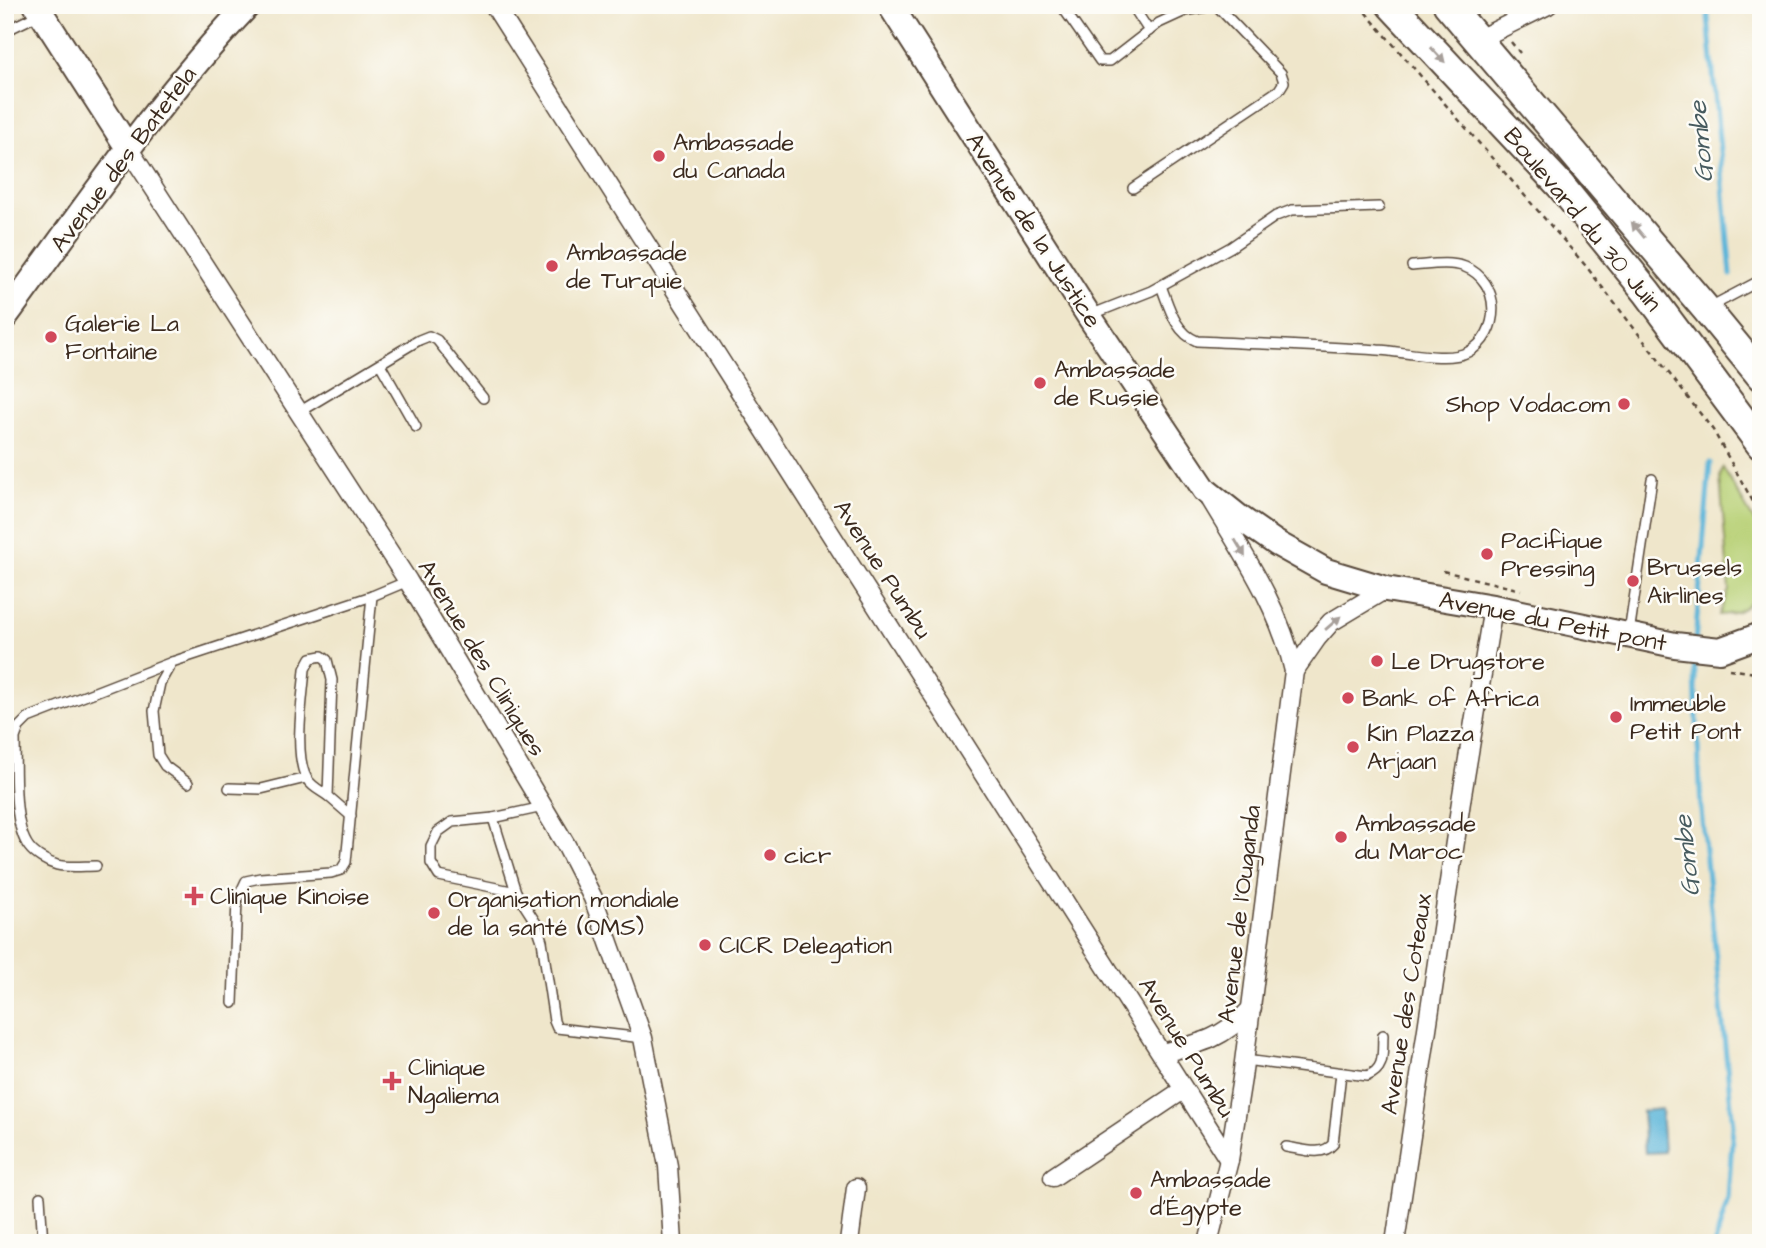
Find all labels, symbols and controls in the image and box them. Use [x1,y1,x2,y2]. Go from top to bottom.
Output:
one-way arrow [1429,46,1445,63]
street label: Avenue des Batetela [42,59,205,260]
water label: Gombe [1679,98,1722,184]
street label: Boulevard du 30 Juin [1495,120,1669,319]
place label: Ambassade du Canada [673,126,794,188]
street label: Avenue de la Justice [957,126,1109,335]
marker: Ambassade du Canada [651,148,667,164]
one-way arrow [1630,221,1646,239]
place label: Ambassade de Turquie [566,236,687,298]
marker: Ambassade de Turquie [544,258,560,274]
place label: Galerie La Fontaine [65,307,179,369]
marker: Galerie La Fontaine [43,329,59,345]
place label: Ambassade de Russie [1054,353,1175,415]
marker: Ambassade de Russie [1032,375,1048,391]
place label: Shop Vodacom [1446,388,1610,422]
marker: Shop Vodacom [1616,396,1632,412]
street label: Avenue Pumbu [824,493,940,646]
place label: Pacifique Pressing [1501,524,1603,587]
one-way arrow [1234,539,1246,558]
marker: Pacifique Pressing [1479,546,1495,562]
place label: Brussels Airlines [1647,551,1742,613]
street label: Avenue des Cliniques [409,554,553,763]
marker: Brussels Airlines [1625,573,1641,589]
street label: Avenue du Petit pont [1436,583,1670,661]
one-way arrow [1324,615,1342,630]
place label: Le Drugstore [1391,645,1545,680]
marker: Le Drugstore [1369,653,1385,669]
place label: Bank of Africa [1362,682,1539,716]
place label: Immeuble Petit Pont [1630,687,1742,749]
marker: Bank of Africa [1340,690,1356,706]
marker: Immeuble Petit Pont [1608,709,1624,725]
place label: Kin Plazza Arjaan [1367,717,1474,779]
marker: Kin Plazza Arjaan [1345,739,1361,755]
street label: Avenue de l’Ouganda [1210,803,1271,1025]
place label: Ambassade du Maroc [1355,807,1476,869]
water label: Gombe [1665,812,1709,898]
marker: Ambassade du Maroc [1333,829,1349,845]
place label: cicr [784,839,831,873]
marker: cicr [762,847,778,863]
place label: Clinique Kinoise [210,880,369,914]
place label: Organisation mondiale de la santé (OMS) [448,883,679,945]
marker: Clinique Kinoise [184,886,204,906]
street label: Avenue des Coteaux [1373,890,1441,1117]
marker: Organisation mondiale de la santé (OMS) [426,905,442,921]
place label: CICR Delegation [719,929,892,964]
marker: CICR Delegation [697,937,713,953]
street label: Avenue Pumbu [1129,971,1243,1124]
place label: Clinique Ngaliema [408,1051,499,1114]
marker: Clinique Ngaliema [382,1071,402,1091]
place label: Ambassade d'Égypte [1150,1163,1271,1226]
marker: Ambassade d'Égypte [1128,1185,1144,1201]

